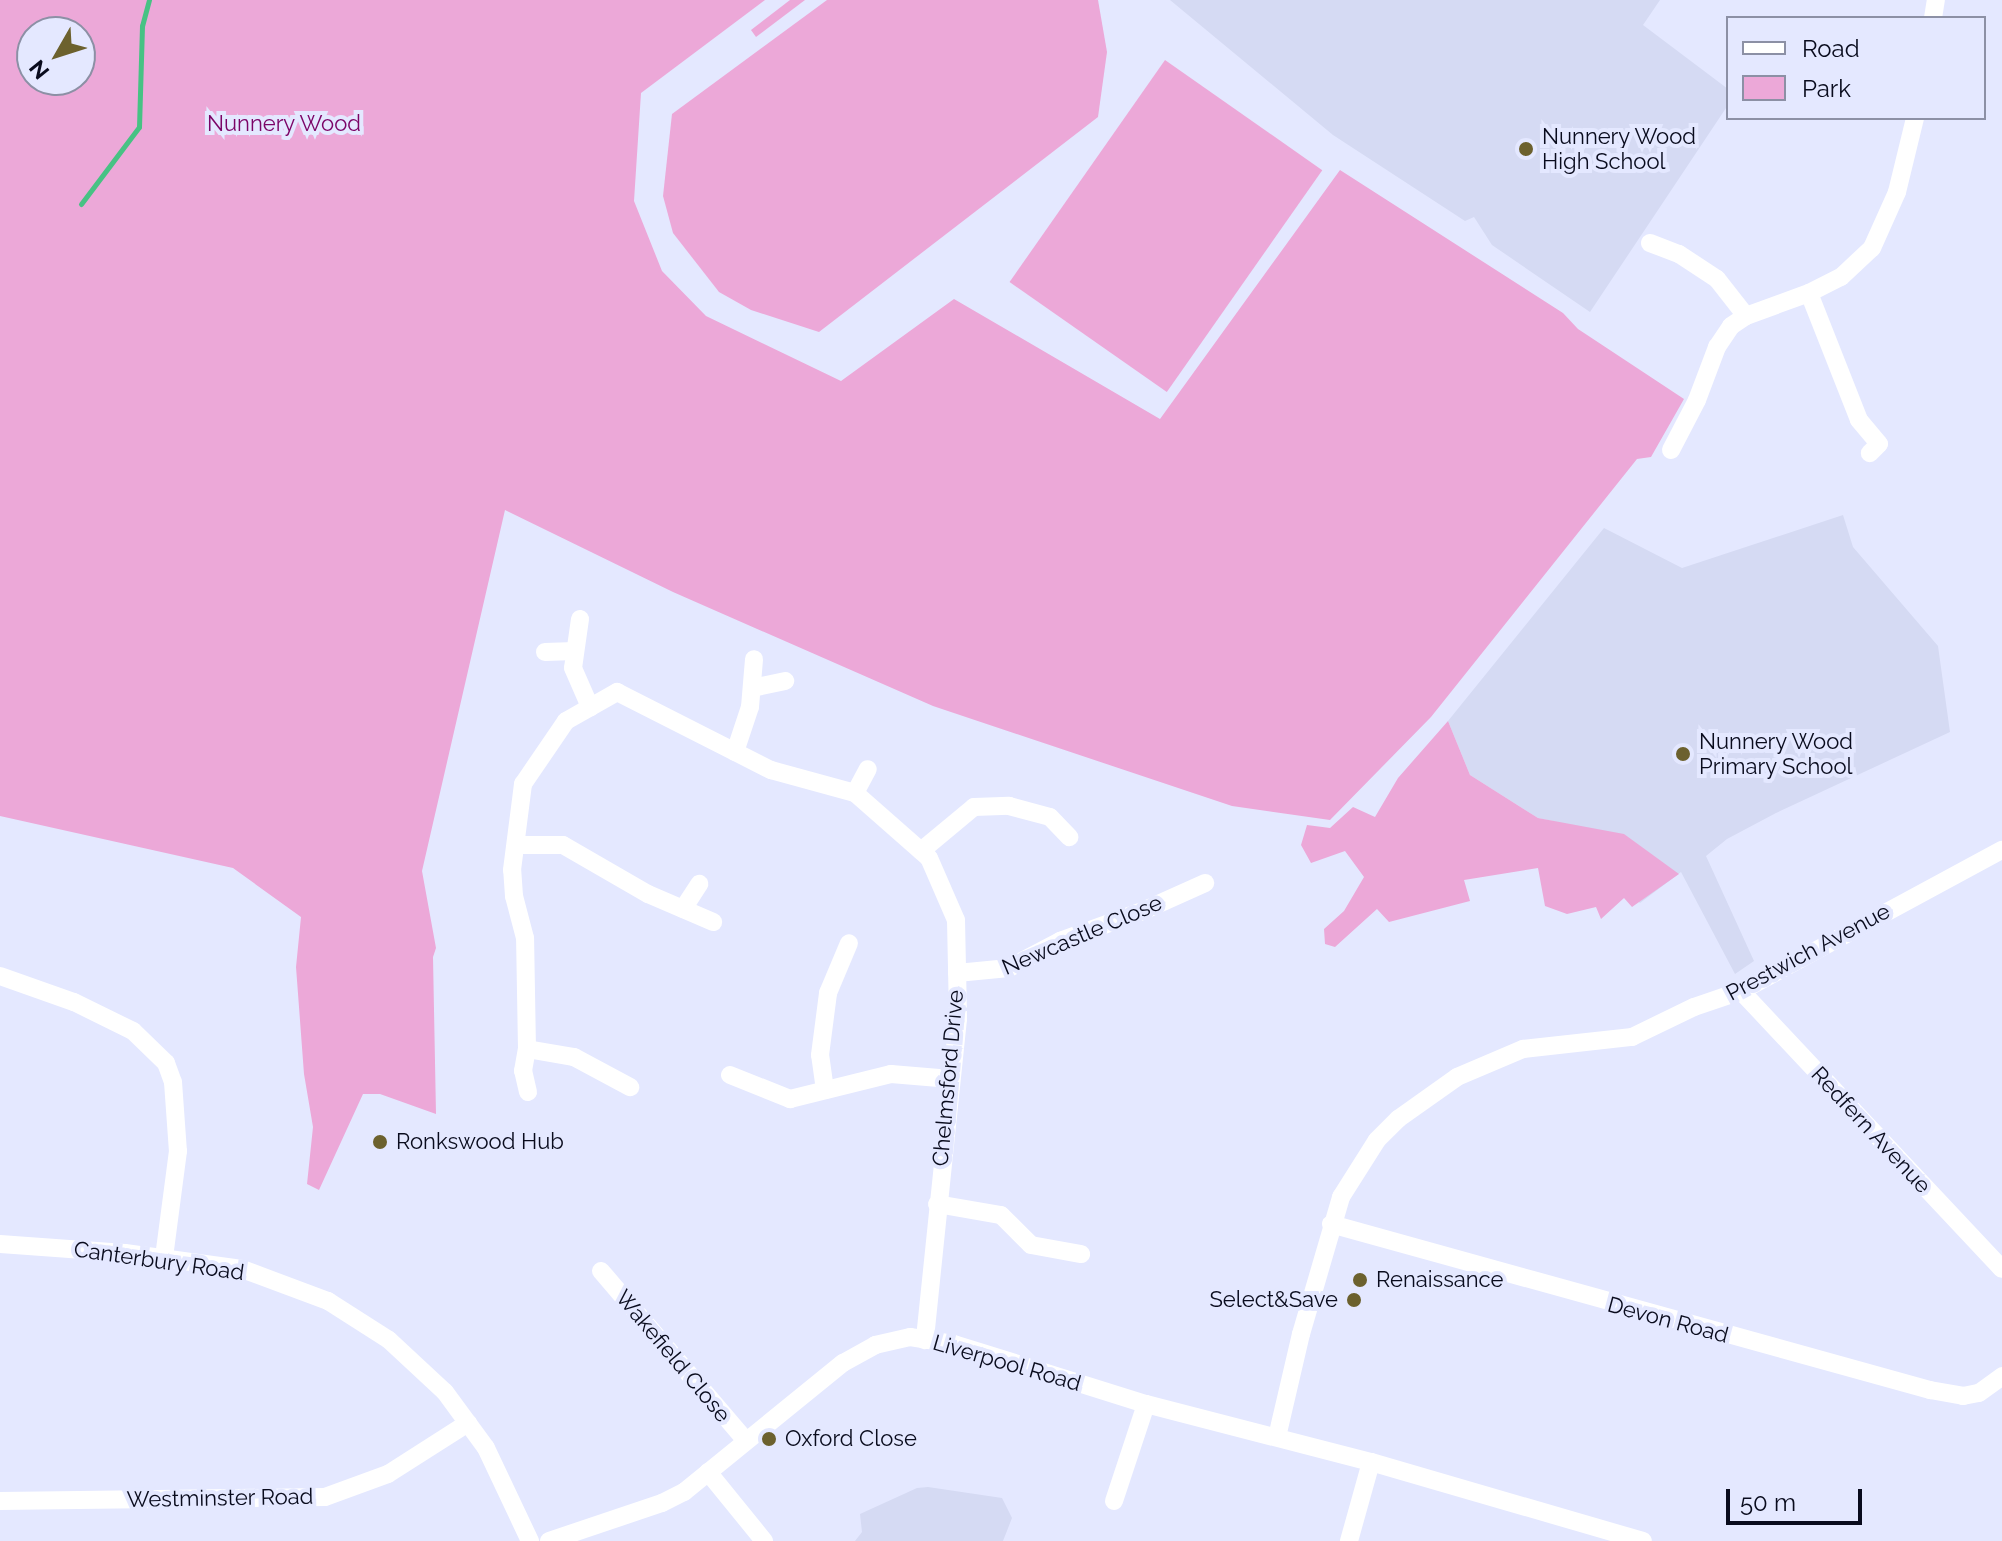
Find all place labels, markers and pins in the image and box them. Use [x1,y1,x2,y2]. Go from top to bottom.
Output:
place label: Nunnery Wood High School [1542,123,1697,174]
marker: Nunnery Wood High School [1517,140,1535,158]
place label: Nunnery Wood Primary School [1699,728,1854,780]
marker: Nunnery Wood Primary School [1674,745,1692,763]
place label: Ronkswood Hub [396,1129,564,1155]
marker: Ronkswood Hub [371,1133,389,1151]
place label: Renaissance [1376,1267,1503,1293]
marker: Renaissance [1351,1271,1369,1289]
place label: Select&Save [1209,1287,1338,1313]
marker: Select&Save [1345,1291,1363,1309]
place label: Oxford Close [785,1426,917,1452]
marker: Oxford Close [760,1430,778,1448]

